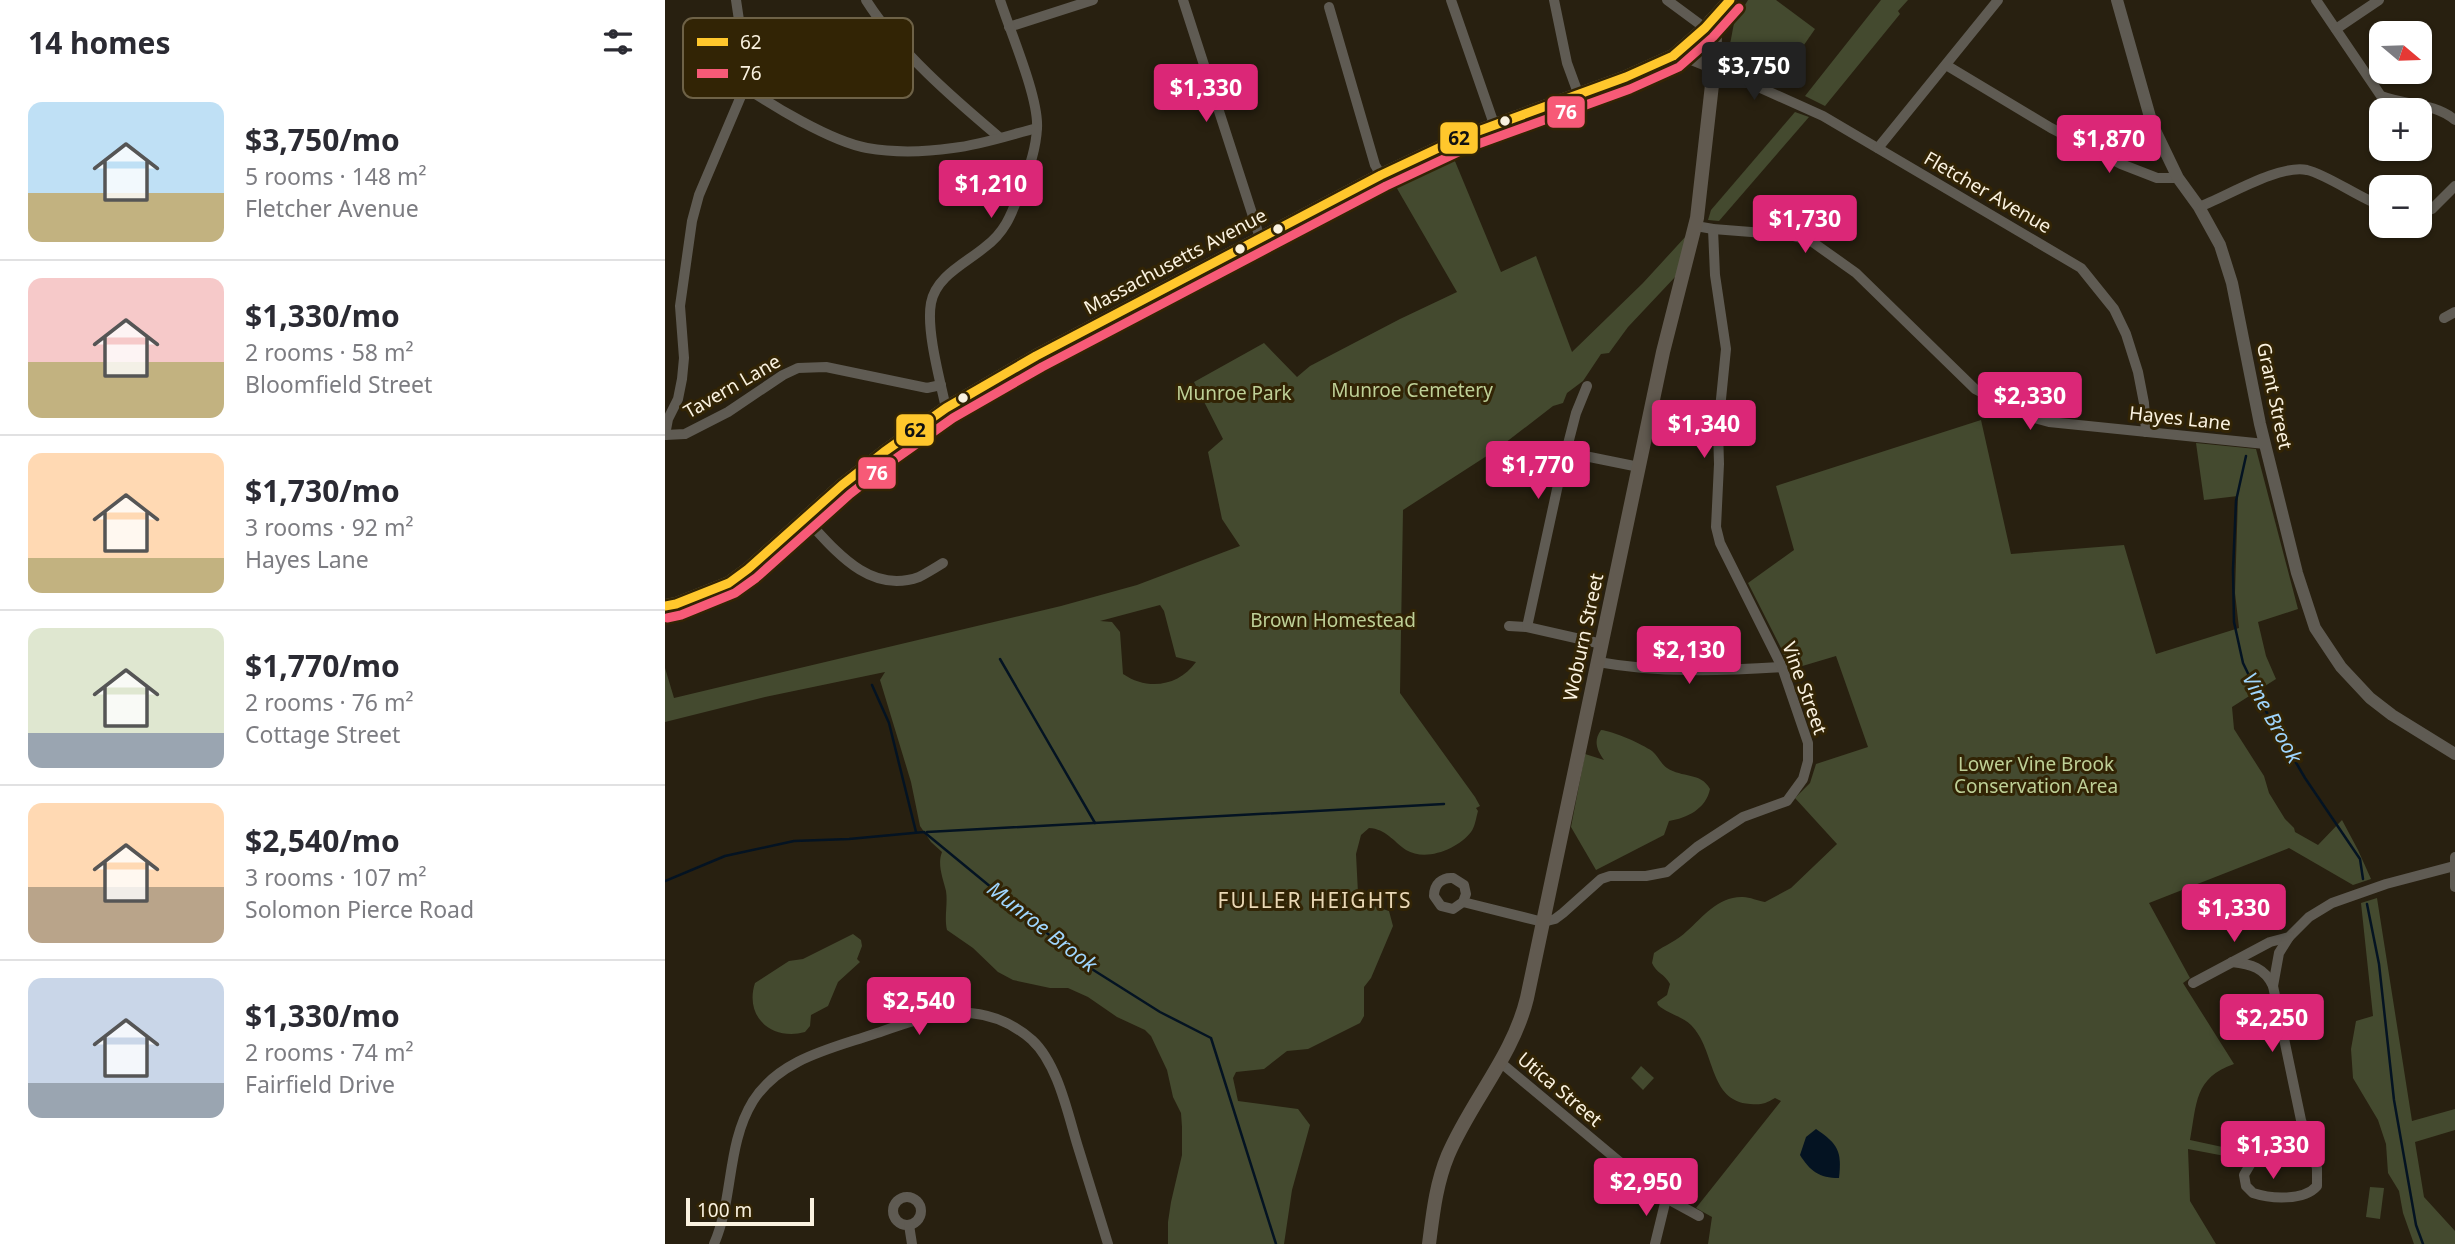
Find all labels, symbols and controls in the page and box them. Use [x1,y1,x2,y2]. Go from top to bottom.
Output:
legend [683,18,913,98]
north arrow [2369,21,2433,84]
map controls [2369,21,2432,238]
text: 14 homes [28,22,171,63]
icon: filters [599,23,637,61]
text: 62 [740,29,762,55]
pin: $3,750 [1697,42,1811,102]
text: $3,750 [1718,49,1790,81]
text: 76 [740,60,762,86]
pin: $1,330 [1149,64,1263,124]
text: $1,330 [1170,71,1242,103]
line badge: 76 [1546,95,1586,129]
button: + [2369,98,2432,161]
text: 76 [1555,99,1577,125]
unlabelled marker [1498,114,1512,128]
pin: $1,870 [2052,116,2166,175]
text: $3,750/mo [245,119,400,160]
line badge: 62 [1439,121,1479,155]
text: $1,870 [2073,122,2145,154]
text: 62 [1448,125,1470,151]
icon: home [84,130,168,214]
street label: Fletcher Avenue [1919,145,2057,239]
text: 5 rooms · 148 m² [245,160,427,192]
pin: $1,210 [934,160,1048,220]
text: $1,210 [955,167,1027,199]
button: − [2369,175,2432,238]
text: Fletcher Avenue [245,192,419,224]
pin: $1,730 [1748,196,1862,255]
street label: Massachusetts Avenue [1079,202,1271,320]
text: $1,730 [1769,202,1841,234]
unlabelled marker [1271,222,1285,236]
unlabelled marker [1233,242,1247,256]
text: $1,330/mo [245,295,400,336]
icon: home [84,306,168,390]
text: 2 rooms · 58 m² [245,336,414,368]
street label: Grant Street [2251,340,2299,452]
street label: Tavern Lane [679,348,785,424]
text: Bloomfield Street [245,368,432,400]
pin: $2,330 [1973,372,2087,432]
park label: Munroe Cemetery [1331,377,1493,403]
text: $2,330 [1994,379,2066,411]
park label: Munroe Park [1176,380,1292,406]
unlabelled marker [956,391,970,405]
pin: $1,340 [1647,400,1761,460]
street label: Hayes Lane [2128,400,2232,436]
text: $1,340 [1668,407,1740,439]
line badge: 62 [895,413,935,447]
text: 62 [904,417,926,443]
pin: $1,770 [1481,442,1595,501]
text: $1,770 [1502,448,1574,480]
line badge: 76 [857,456,897,490]
text: 76 [866,460,888,486]
text: $1,730/mo [245,470,400,511]
icon: home [84,481,168,565]
text: 3 rooms · 92 m² [245,511,414,543]
text: Hayes Lane [245,543,369,575]
street label: Woburn Street [1557,571,1609,703]
park label: Brown Homestead [1250,607,1416,633]
pin: $2,130 [1632,626,1746,686]
text: $2,130 [1653,633,1725,665]
street label: Vine Street [1776,638,1834,738]
text: $1,770/mo [245,645,400,686]
icon: home [84,656,168,740]
water label: Vine Brook [2236,667,2310,769]
text: 2 rooms · 76 m² [245,686,414,718]
text: Cottage Street [245,718,400,750]
park label: Lower Vine Brook Conservation Area [1954,751,2118,799]
text: $2,540/mo [245,820,400,861]
icon: home [84,831,168,915]
text: 3 rooms · 107 m² [245,861,427,893]
water label: Munroe Brook [982,874,1105,979]
pin: $1,330 [2177,884,2291,944]
district label: FULLER HEIGHTS [1218,886,1412,914]
text: $1,330 [2198,891,2270,923]
text: Solomon Pierce Road [245,893,474,925]
pin: $2,540 [862,978,976,1037]
text: $2,540 [883,984,955,1016]
text: $1,330/mo [245,995,400,1036]
pin: $2,250 [2215,995,2329,1054]
text: $2,250 [2236,1001,2308,1033]
icon: home [84,1006,168,1090]
text: 2 rooms · 74 m² [245,1036,414,1068]
street label: Utica Street [1512,1046,1608,1132]
text: Fairfield Drive [245,1068,395,1100]
pin: $1,330 [2216,1122,2330,1181]
text: $1,330 [2237,1128,2309,1160]
pin: $2,950 [1589,1158,1703,1218]
text: $2,950 [1610,1165,1682,1197]
scale bar [686,1195,814,1227]
text: 100 m [697,1197,752,1223]

